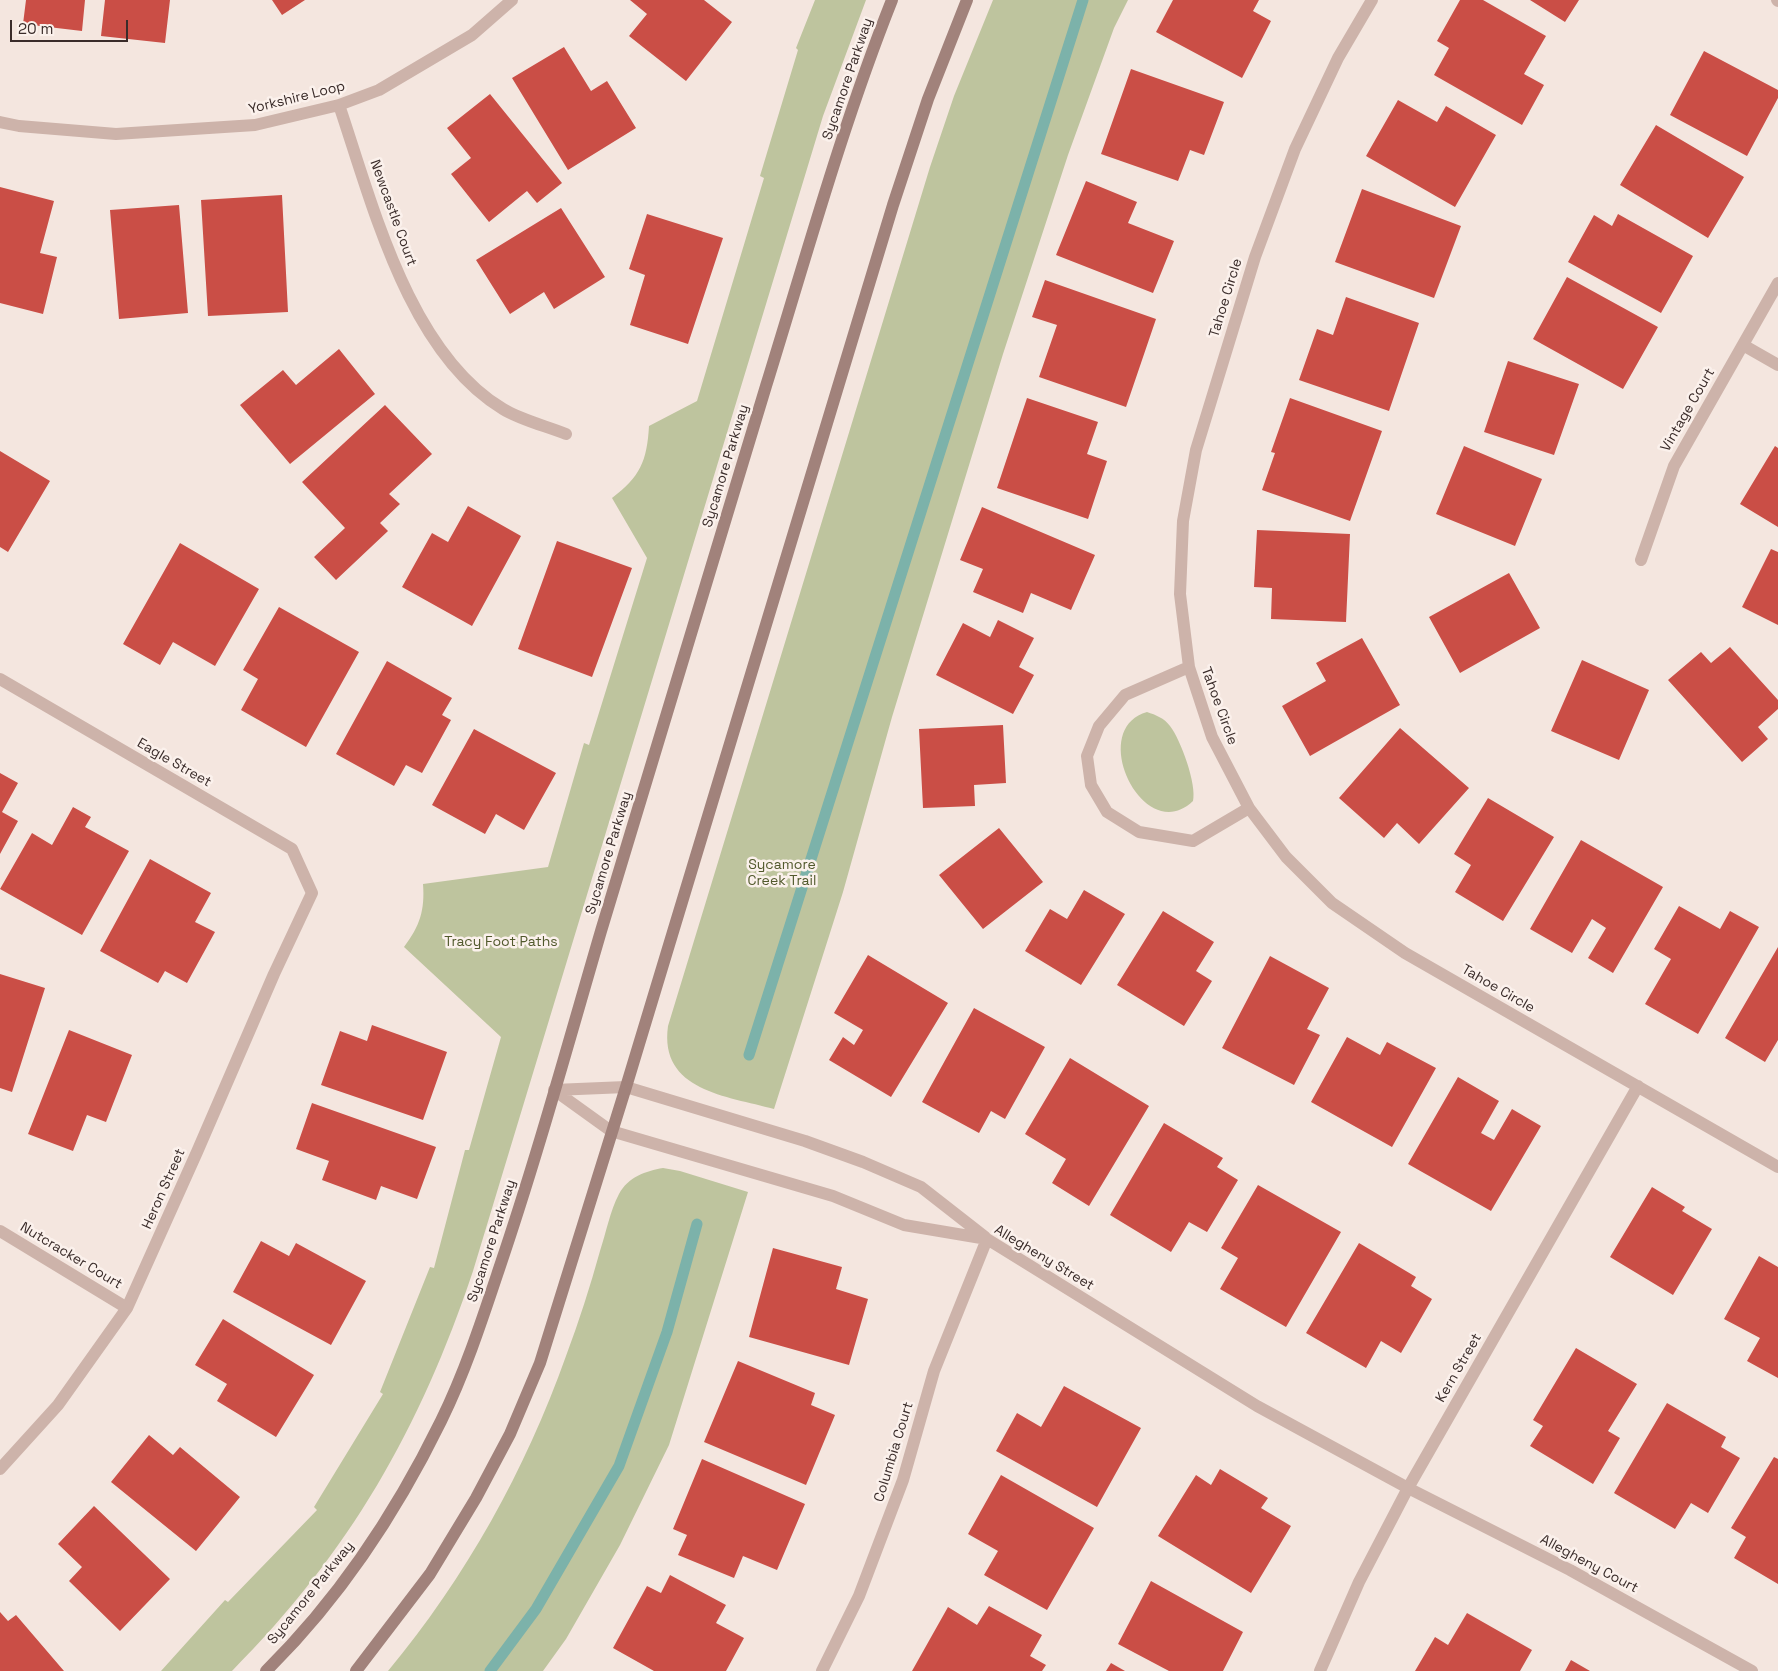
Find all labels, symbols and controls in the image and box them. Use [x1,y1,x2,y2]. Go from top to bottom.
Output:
scale bar [12,10,130,42]
street label: Sycamore Parkway [819,16,877,142]
text: 20 m [18,19,53,38]
street label: Yorkshire Loop [247,78,347,118]
street label: Newcastle Court [366,158,420,268]
street label: Tahoe Circle [1206,256,1246,340]
street label: Vintage Court [1657,365,1719,455]
street label: Sycamore Parkway [699,402,753,530]
street label: Tahoe Circle [1197,665,1241,747]
street label: Eagle Street [134,735,214,791]
street label: Sycamore Parkway [582,789,636,917]
park label: Sycamore Creek Trail [748,857,816,890]
park label: Tracy Foot Paths [444,934,558,950]
street label: Tahoe Circle [1458,961,1538,1017]
street label: Heron Street [139,1146,189,1232]
street label: Sycamore Parkway [464,1178,520,1304]
street label: Nutcracker Court [17,1219,125,1293]
street label: Allegheny Street [991,1222,1097,1294]
street label: Kern Street [1433,1331,1485,1405]
street label: Columbia Court [871,1400,917,1504]
street label: Allegheny Court [1537,1531,1641,1597]
street label: Sycamore Parkway [264,1538,358,1648]

